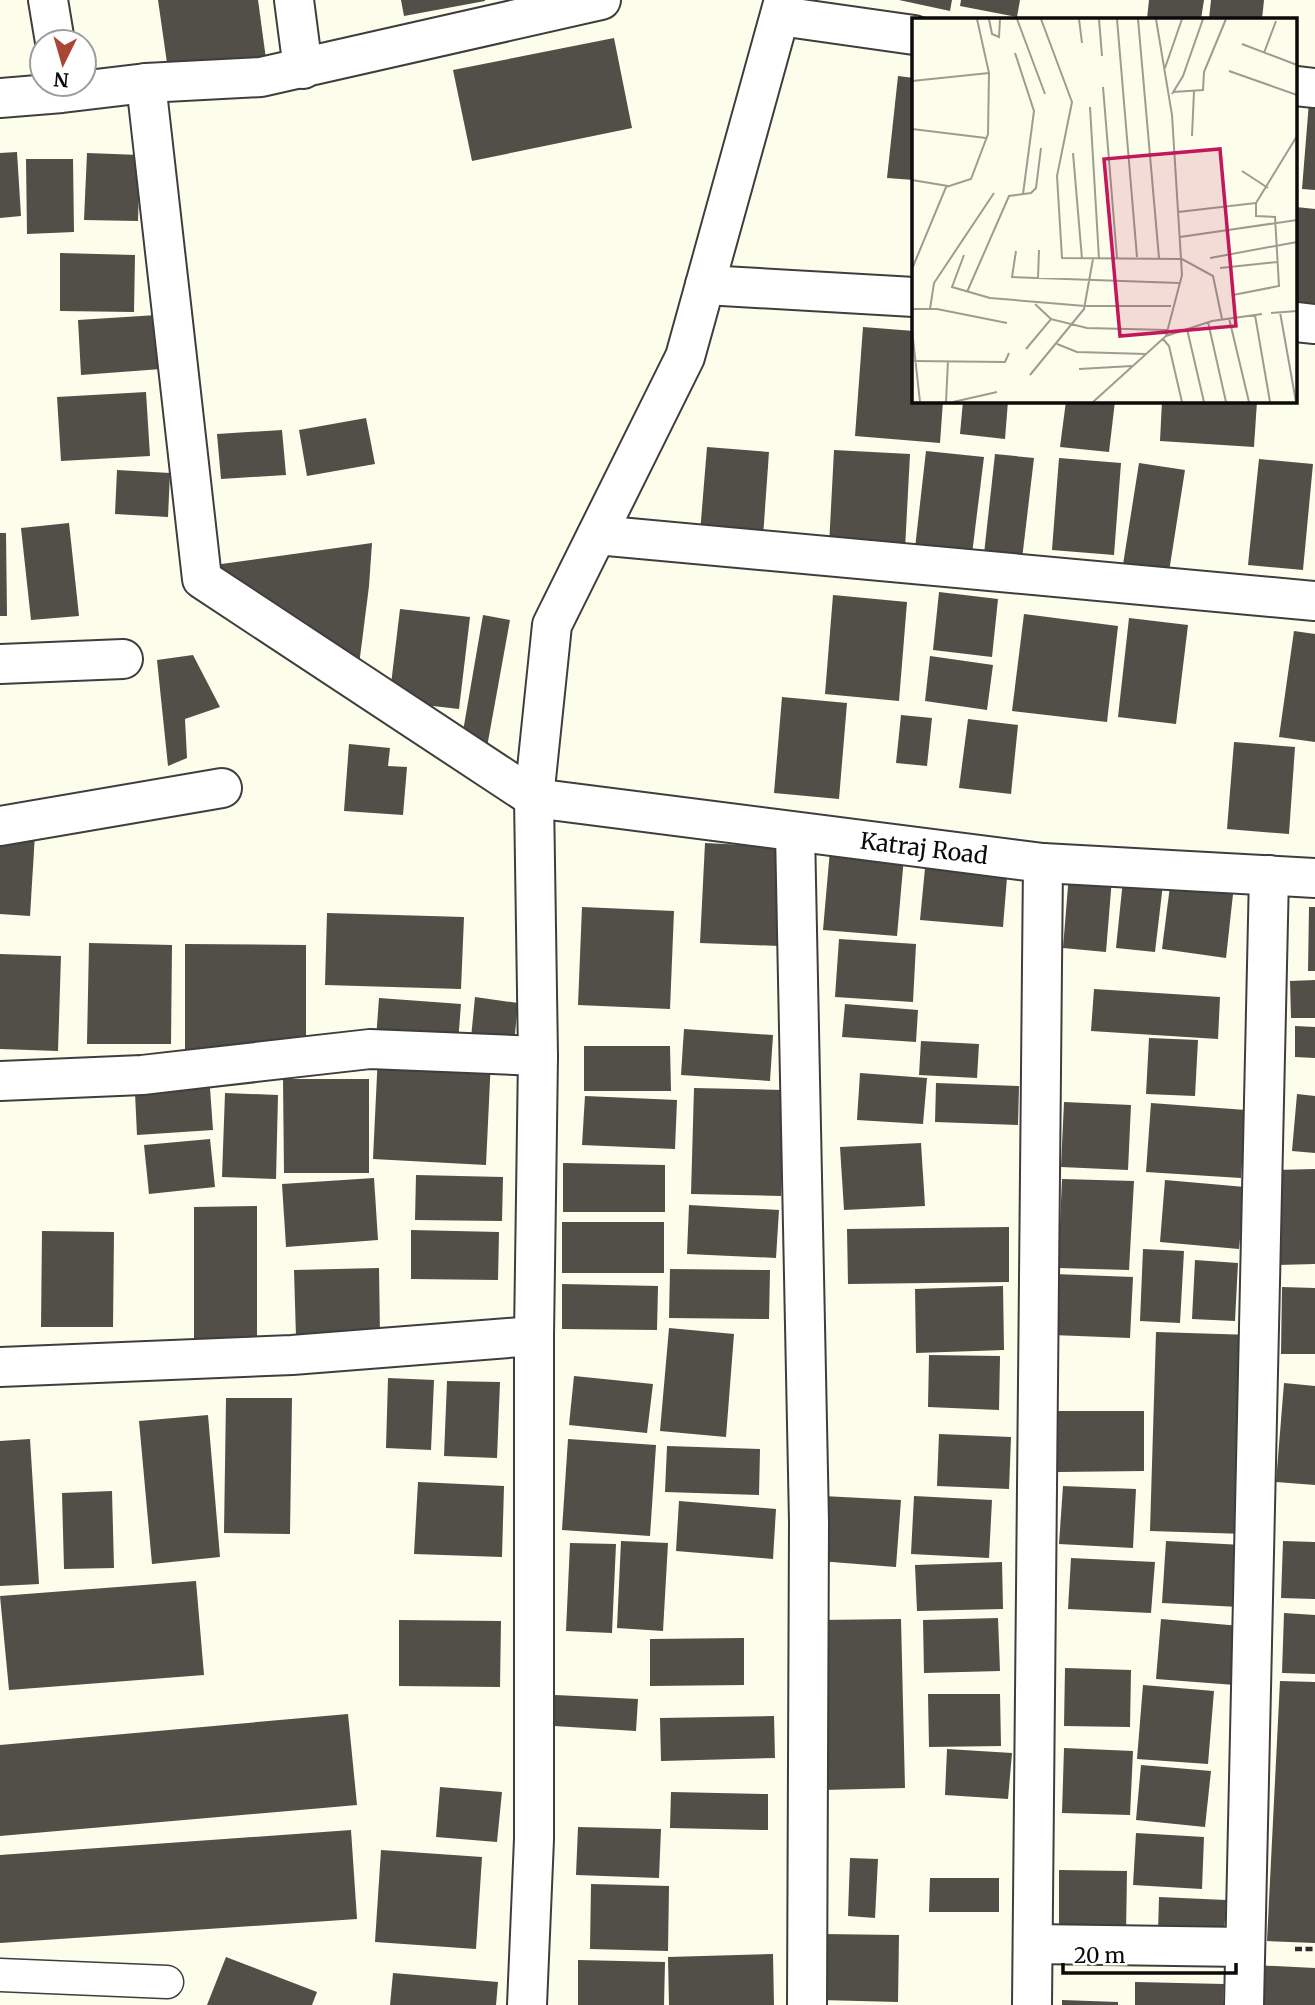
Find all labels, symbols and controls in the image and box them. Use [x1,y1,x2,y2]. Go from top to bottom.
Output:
inset map [912,18,1298,402]
north arrow [28,28,98,98]
text: N [53,67,70,93]
street label: Katraj Road [859,826,990,870]
scale bar [1063,1932,1236,1976]
text: 20 m [1074,1942,1126,1969]

